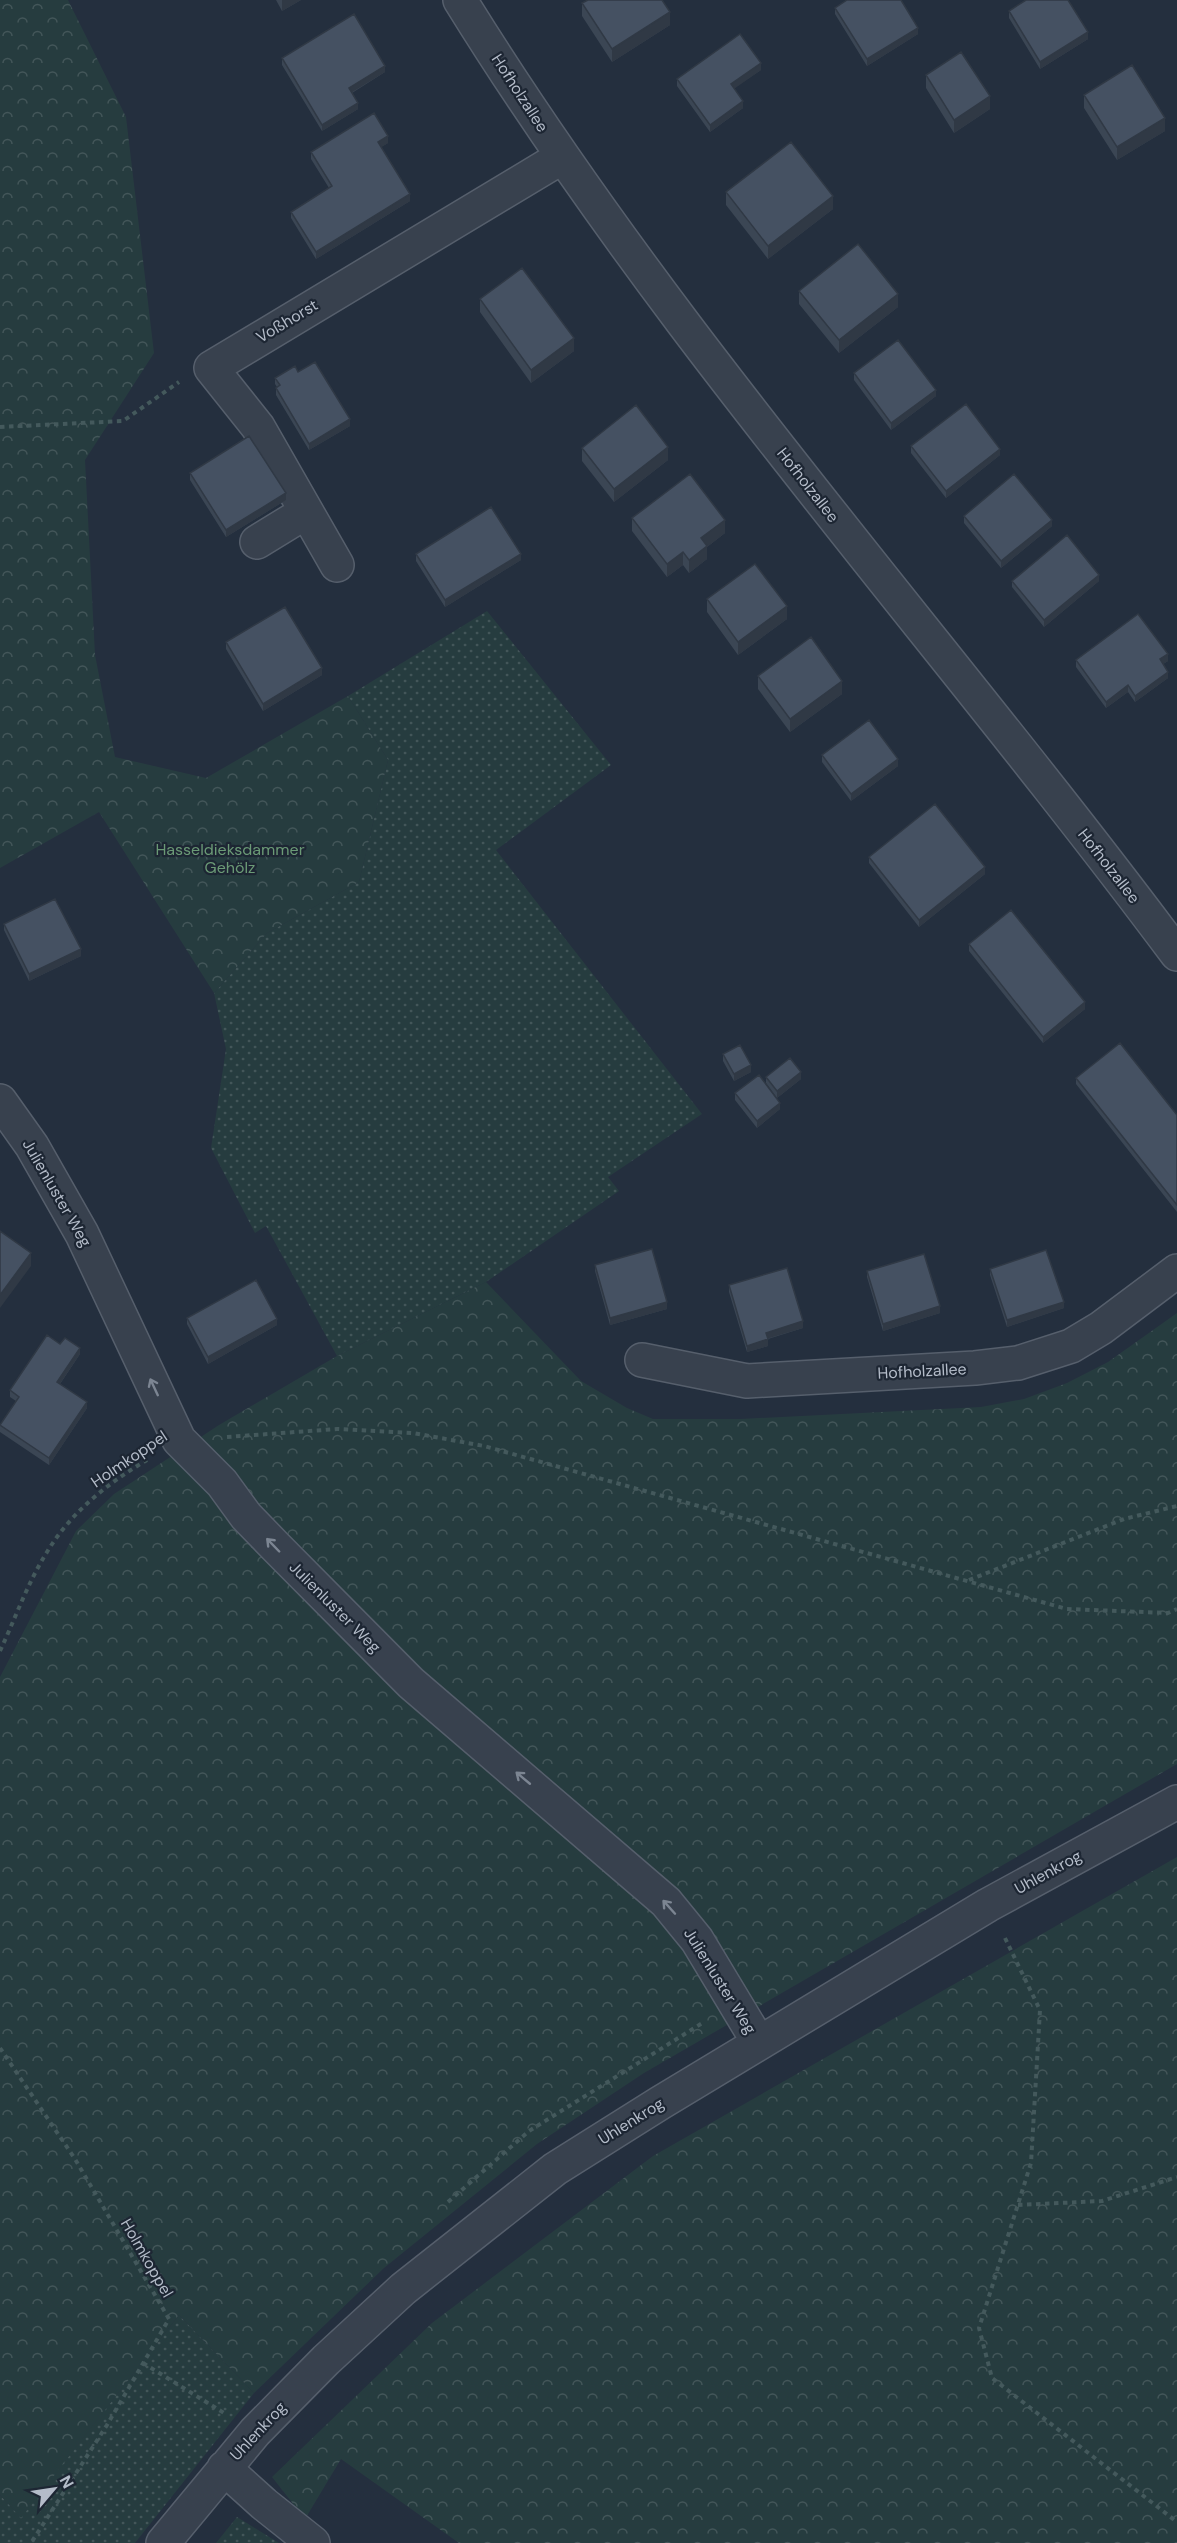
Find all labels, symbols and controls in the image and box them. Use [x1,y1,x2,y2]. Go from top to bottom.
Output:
street label: Hofholzallee [487,50,553,136]
street label: Voßhorst [252,294,322,348]
street label: Hofholzallee [772,443,844,527]
street label: Hofholzallee [1073,824,1145,908]
park label: Hasseldieksdammer Gehölz [155,839,305,878]
street label: Julienluster Weg [18,1135,96,1251]
street label: Hofholzallee [877,1358,967,1384]
one-way arrow [148,1379,160,1397]
street label: Holmkoppel [87,1426,171,1492]
one-way arrow [266,1537,281,1552]
street label: Julienluster Weg [285,1557,385,1657]
one-way arrow [516,1771,531,1785]
street label: Uhlenkrog [1011,1845,1085,1899]
one-way arrow [662,1899,676,1914]
street label: Julienluster Weg [679,1924,761,2038]
street label: Uhlenkrog [594,2093,668,2149]
street label: Holmkoppel [116,2215,178,2301]
street label: Uhlenkrog [225,2397,291,2465]
north arrow [24,2459,84,2519]
text: N [55,2472,79,2492]

